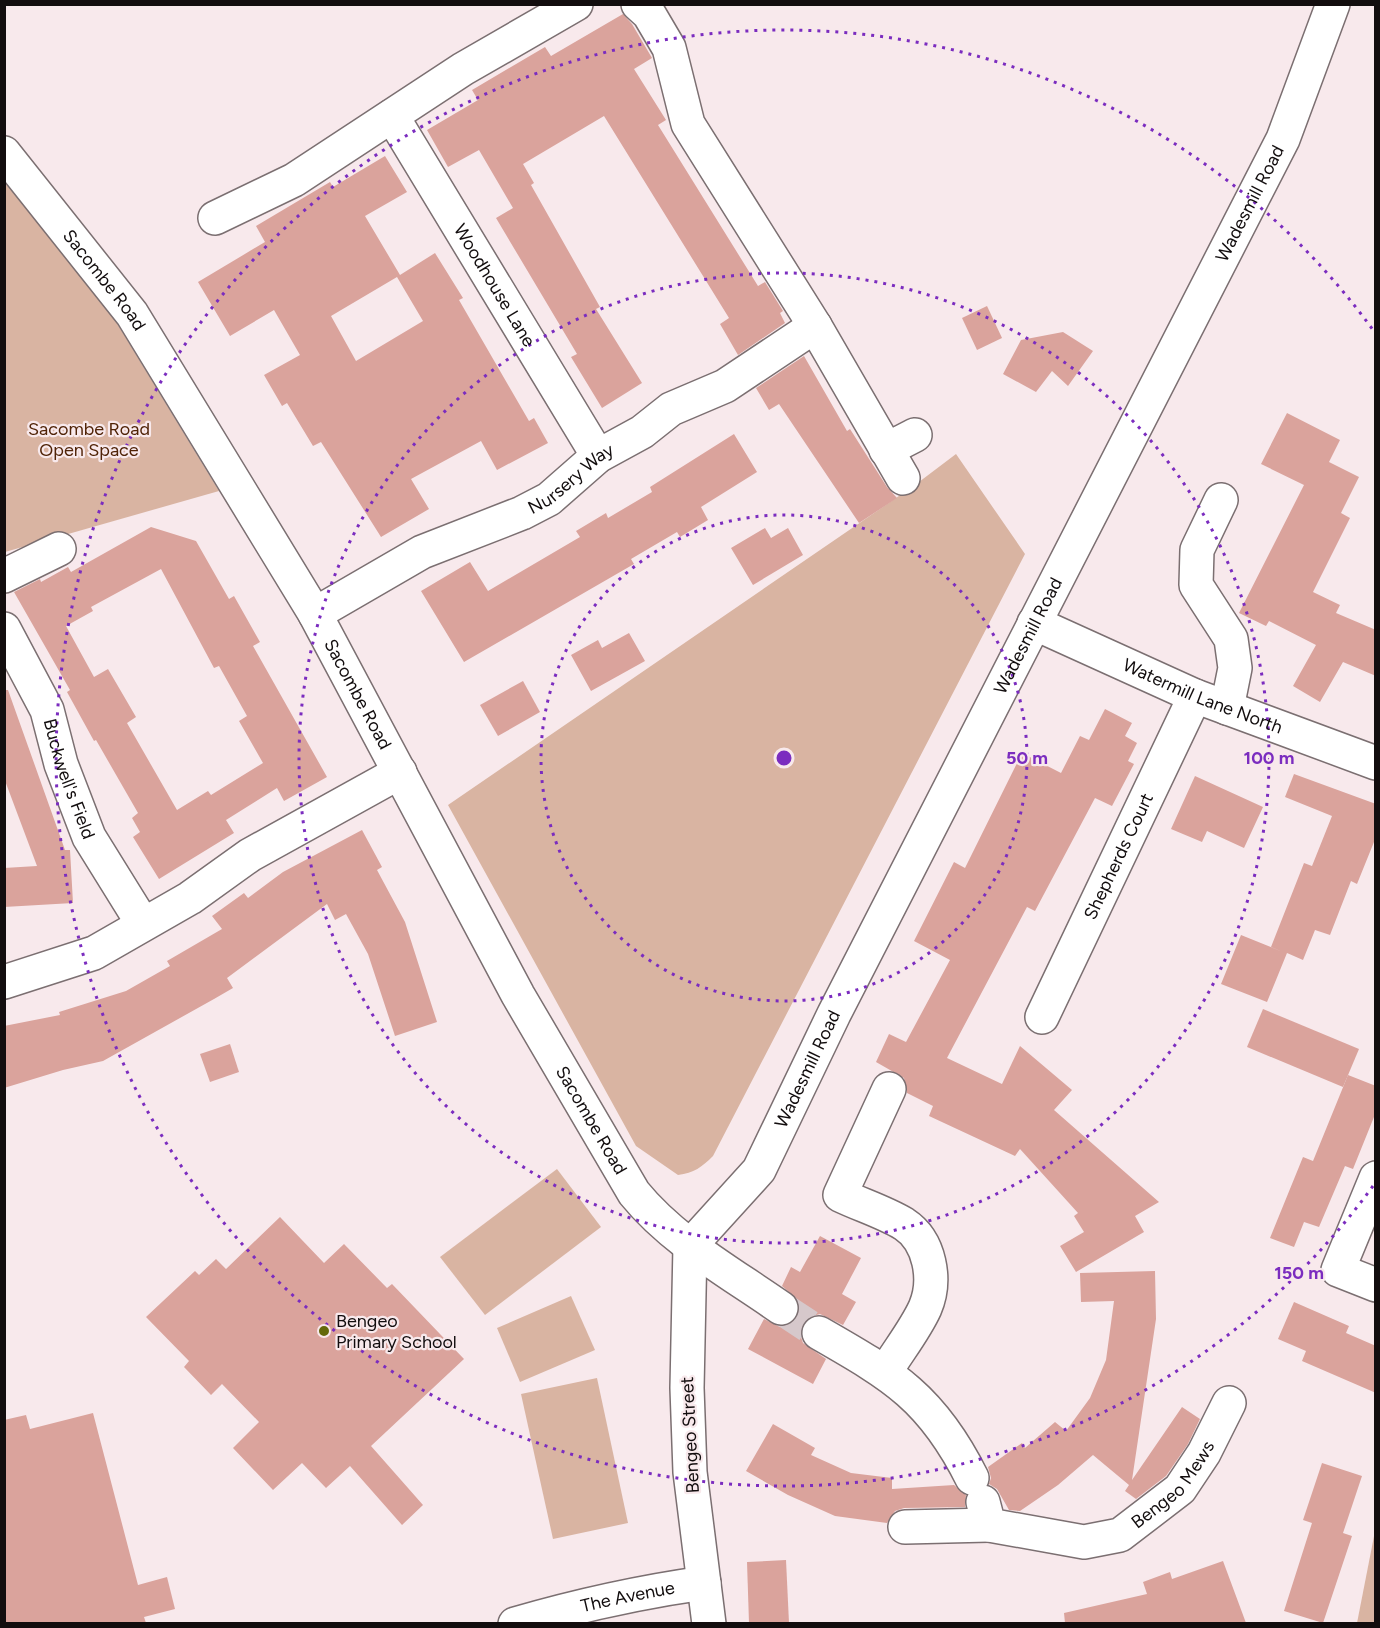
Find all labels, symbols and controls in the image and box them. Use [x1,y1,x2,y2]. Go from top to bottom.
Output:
street label: Wadesmill Road [1211,142,1289,265]
street label: Woodhouse Lane [449,220,540,351]
street label: Sacombe Road [58,225,150,335]
park label: Sacombe Road Open Space [28,418,150,461]
street label: Nursery Way [524,438,618,519]
street label: Wadesmill Road [989,574,1067,698]
street label: Sacombe Road [319,635,396,753]
street label: Watermill Lane North [1119,654,1286,738]
street label: Buckwell's Field [39,716,100,842]
text: 50 m [1006,747,1048,769]
text: 100 m [1244,747,1294,769]
centre of rings [774,748,794,768]
street label: Shepherds Court [1079,789,1158,923]
street label: Wadesmill Road [770,1007,845,1131]
street label: Sacombe Road [551,1062,632,1179]
text: 150 m [1274,1262,1324,1284]
place label: Bengeo Primary School [336,1310,457,1353]
marker: Bengeo Primary School [317,1324,331,1338]
street label: Bengeo Street [676,1376,704,1494]
street label: Bengeo Mews [1127,1437,1219,1533]
street label: The Avenue [579,1577,676,1617]

